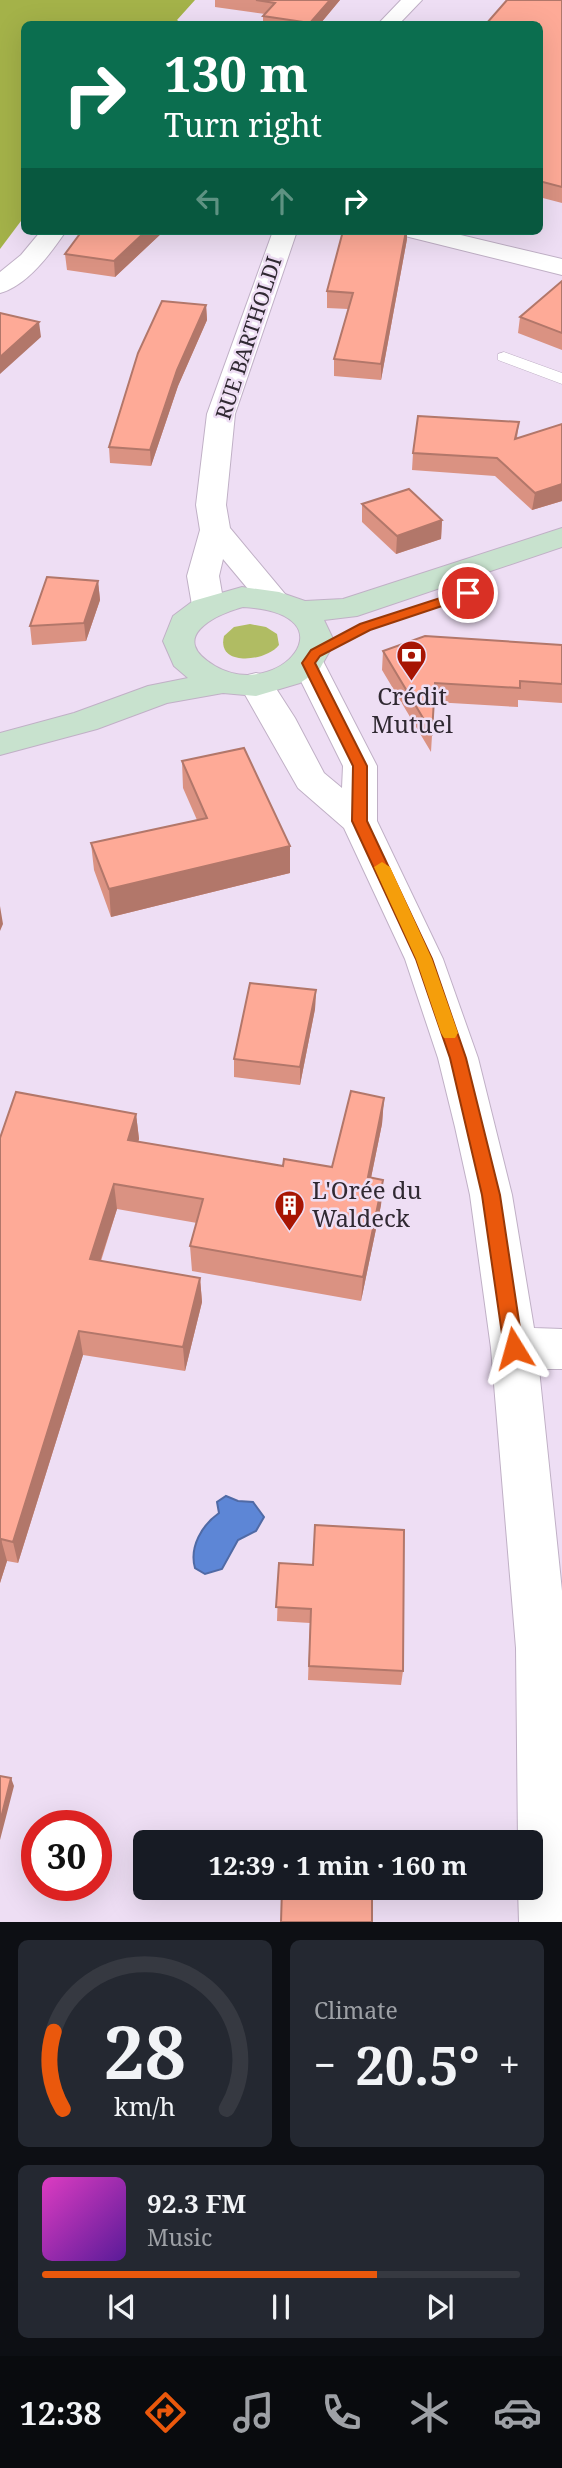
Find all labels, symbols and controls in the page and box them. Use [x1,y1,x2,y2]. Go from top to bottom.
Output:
text: 130 m [164,40,308,106]
icon: right [49,49,140,140]
text: Turn right [164,103,322,146]
icon: left [190,182,228,220]
icon: ahead [263,182,301,220]
icon: right [336,182,374,220]
street label: RUE BARTHOLDI [208,253,288,423]
pin [438,563,498,623]
icon: arrive [449,574,487,612]
bank icon: Crédit Mutuel [395,638,429,682]
place label: Crédit Mutuel [371,679,453,740]
place label: L'Orée du Waldeck [312,1173,422,1234]
building icon: L'Orée du Waldeck [272,1188,306,1232]
position arrow [477,1311,551,1385]
speed limit sign: 30 [21,1810,112,1901]
text: 12:39 · 1 min · 160 m [208,1847,468,1883]
text: Climate [314,1994,398,2026]
text: 28 [104,2002,186,2101]
text: 20.5° [355,2029,480,2100]
text: − [314,2038,336,2090]
text: + [499,2038,520,2090]
text: km/h [114,2089,176,2123]
text: 92.3 FM [147,2185,246,2221]
text: Music [147,2221,212,2253]
icon: previous [103,2288,141,2326]
icon: pause [262,2288,300,2326]
icon: next [421,2288,459,2326]
icon: directions [141,2388,190,2437]
icon: music [229,2388,278,2437]
icon: phone [317,2388,366,2437]
icon: climate [405,2388,454,2437]
icon: car [493,2388,542,2437]
text: 12:38 [20,2391,102,2434]

